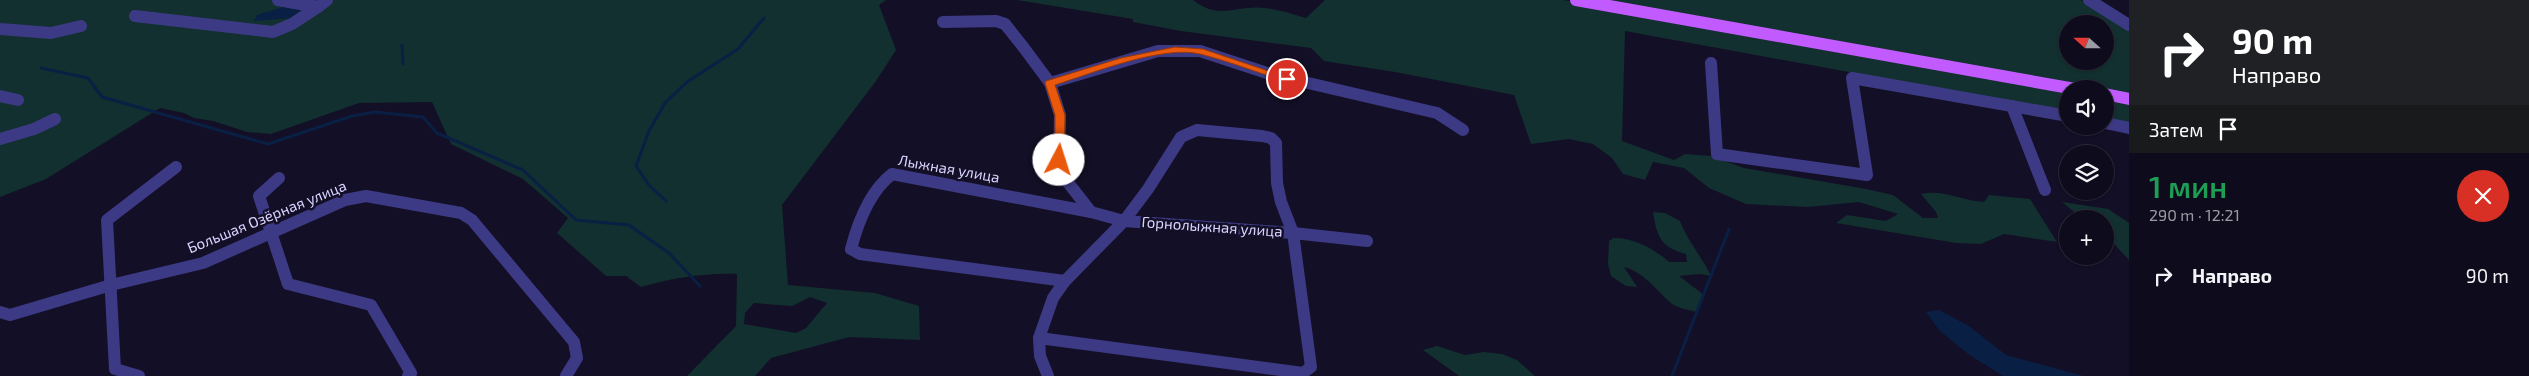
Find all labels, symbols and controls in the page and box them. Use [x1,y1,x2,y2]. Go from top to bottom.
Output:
north arrow [2059,15,2114,70]
map controls [2059,15,2114,265]
text: 90 m [2232,19,2313,61]
icon: right [2149,20,2214,85]
pin [1266,58,1308,100]
text: Направо [2232,61,2321,87]
icon: arrive [1273,65,1301,93]
button: sound [2059,80,2114,135]
icon: arrive [2214,115,2242,143]
text: Затем [2149,118,2204,141]
position arrow [1032,133,1084,185]
button: layers [2059,145,2114,200]
street label: Лыжная улица [897,150,1001,187]
text: 1 мин [2149,168,2227,204]
button: close [2457,170,2509,222]
street label: Большая Озёрная улица [184,176,349,257]
text: 290 m · 12:21 [2149,205,2240,224]
button: + [2059,210,2114,265]
street label: Горнолыжная улица [1141,212,1283,241]
icon: right [2149,262,2177,290]
text: Направо [2192,264,2272,287]
text: 90 m [2466,264,2509,287]

